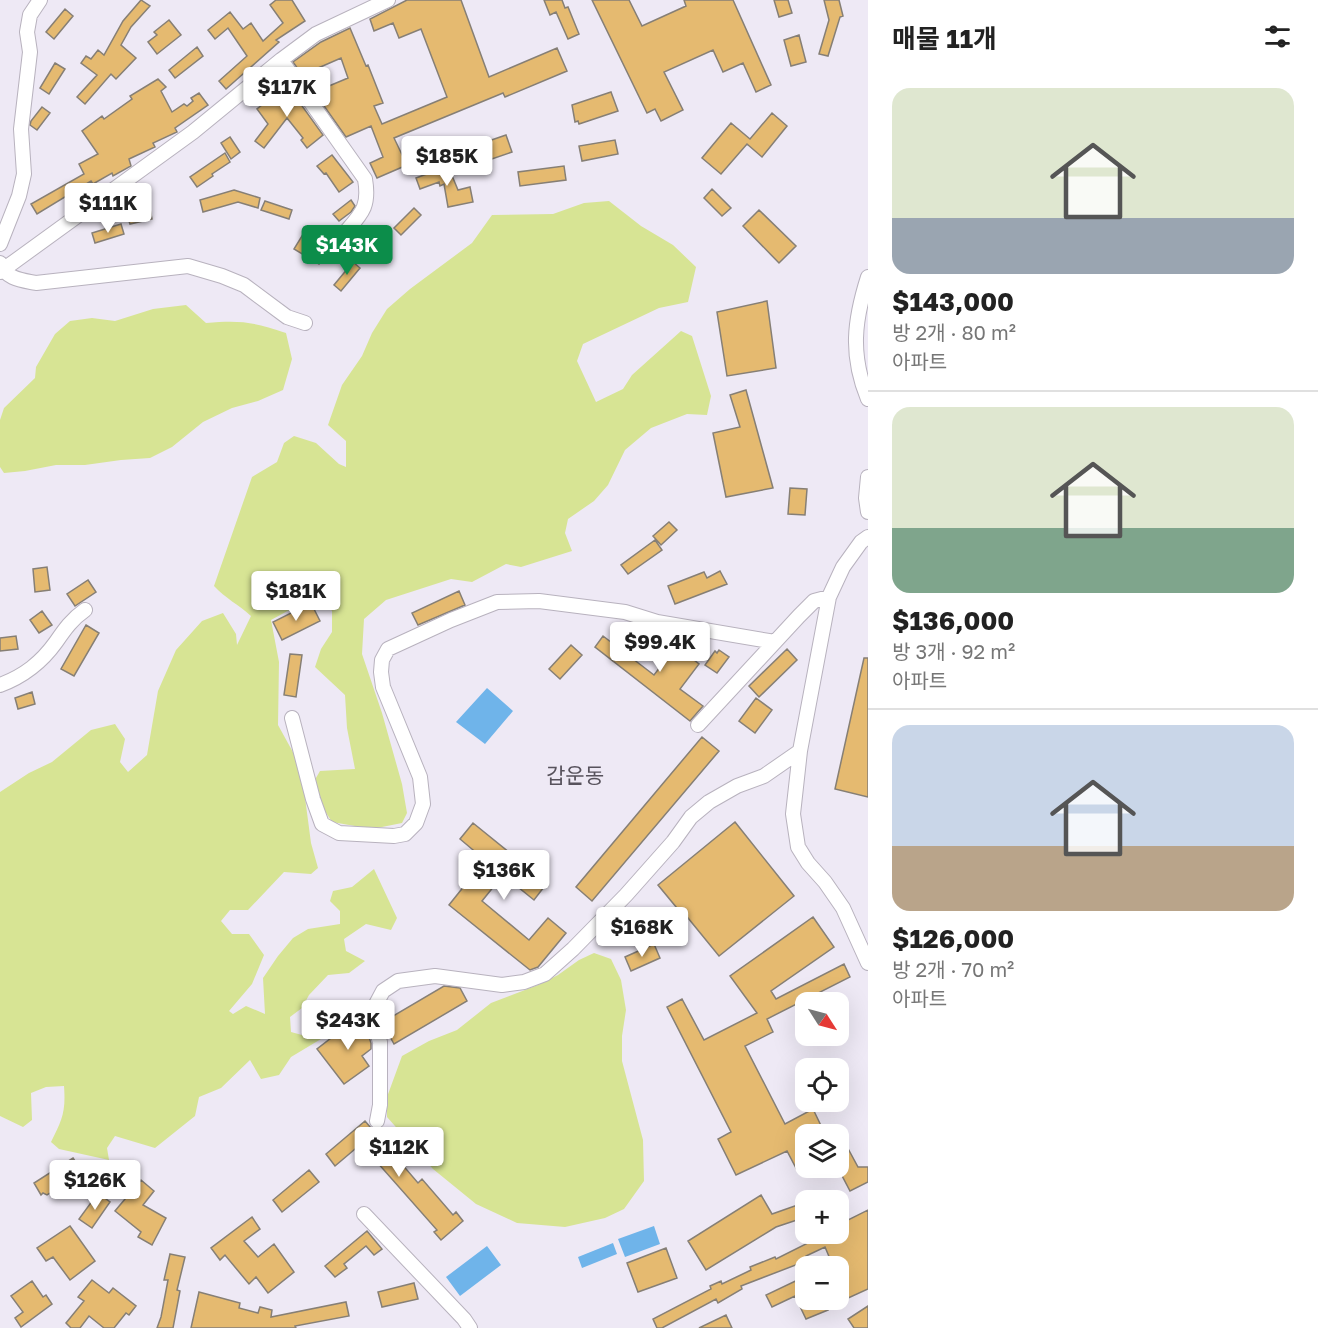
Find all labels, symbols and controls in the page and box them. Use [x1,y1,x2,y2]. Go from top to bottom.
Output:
icon: filters [1261,20,1294,53]
text: 매물 11개 [892,23,997,54]
pin: $117K [245,67,329,118]
text: $117K [257,74,317,98]
icon: home [1039,127,1147,235]
pin: $185K [405,136,489,187]
text: $185K [415,143,479,167]
pin: $111K [66,183,150,234]
text: $111K [79,190,137,214]
pin: $143K [305,225,389,276]
text: $143K [316,232,378,256]
text: $143,000 [892,286,1014,317]
text: 방 2개 · 80 m² [892,320,1016,344]
text: 아파트 [892,349,947,373]
icon: home [1039,446,1147,554]
pin: $181K [254,571,338,622]
text: $181K [265,578,327,602]
text: $136,000 [892,605,1014,636]
pin: $99.4K [611,622,709,673]
text: $99.4K [624,629,696,653]
text: 방 3개 · 92 m² [892,639,1015,663]
text: 아파트 [892,668,947,692]
district label: 갑운동 [546,762,604,788]
icon: home [1039,764,1147,872]
pin: $136K [462,850,546,901]
text: $136K [472,857,536,881]
pin: $168K [600,907,684,958]
text: $168K [610,914,674,938]
text: $126,000 [892,923,1014,954]
text: 방 2개 · 70 m² [892,957,1014,981]
text: 아파트 [892,986,947,1010]
north arrow [795,992,849,1046]
map controls [795,992,849,1310]
pin: $243K [306,1000,390,1051]
text: $243K [316,1007,380,1031]
button: locate [795,1058,849,1112]
button: layers [795,1124,849,1178]
pin: $112K [357,1127,441,1178]
text: $112K [369,1134,429,1158]
pin: $126K [53,1160,137,1211]
text: $126K [63,1167,127,1191]
button: + [795,1190,849,1244]
button: − [795,1256,849,1310]

